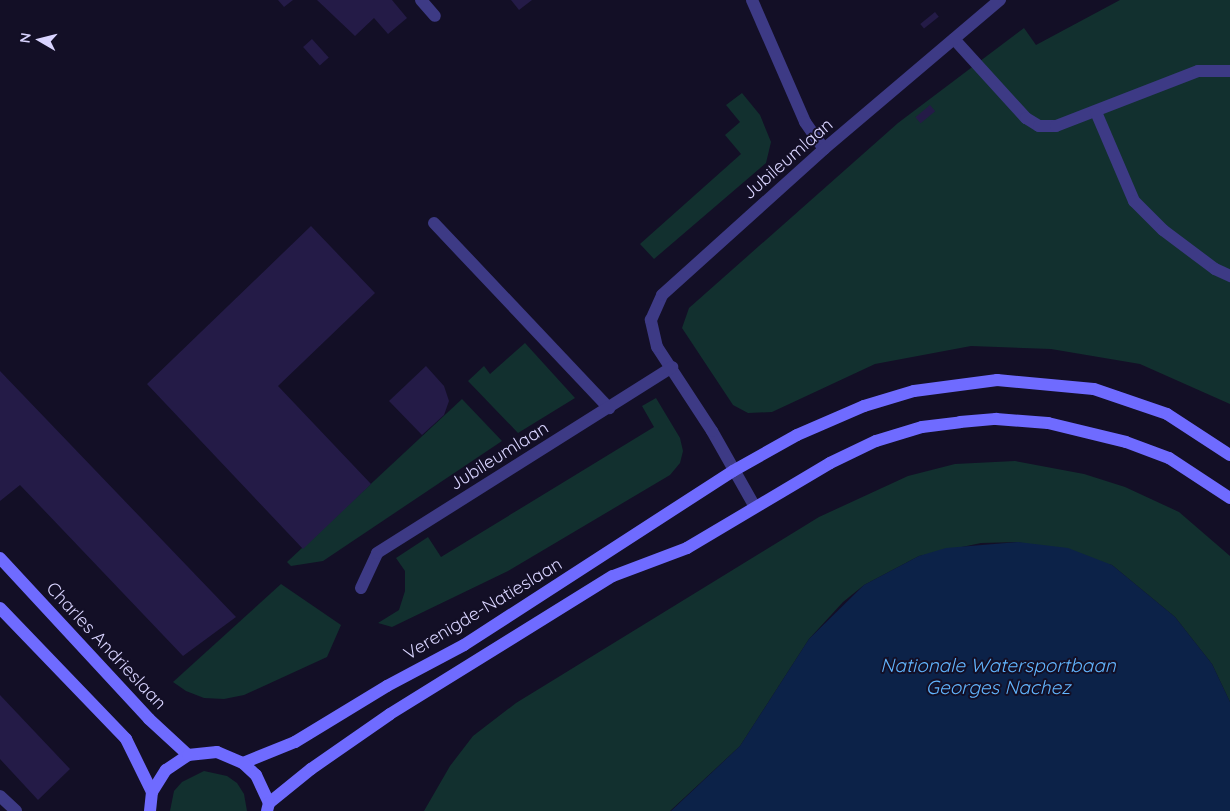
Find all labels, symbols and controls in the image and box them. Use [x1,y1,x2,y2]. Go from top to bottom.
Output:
north arrow [15,15,65,65]
text: N [16,32,35,44]
street label: Jubileumlaan [738,114,838,204]
street label: Jubileumlaan [446,417,552,495]
street label: Verenigde-Natieslaan [400,553,566,665]
street label: Charles Andrieslaan [41,578,171,714]
water label: Nationale Watersportbaan Georges Nachez [880,655,1116,699]

